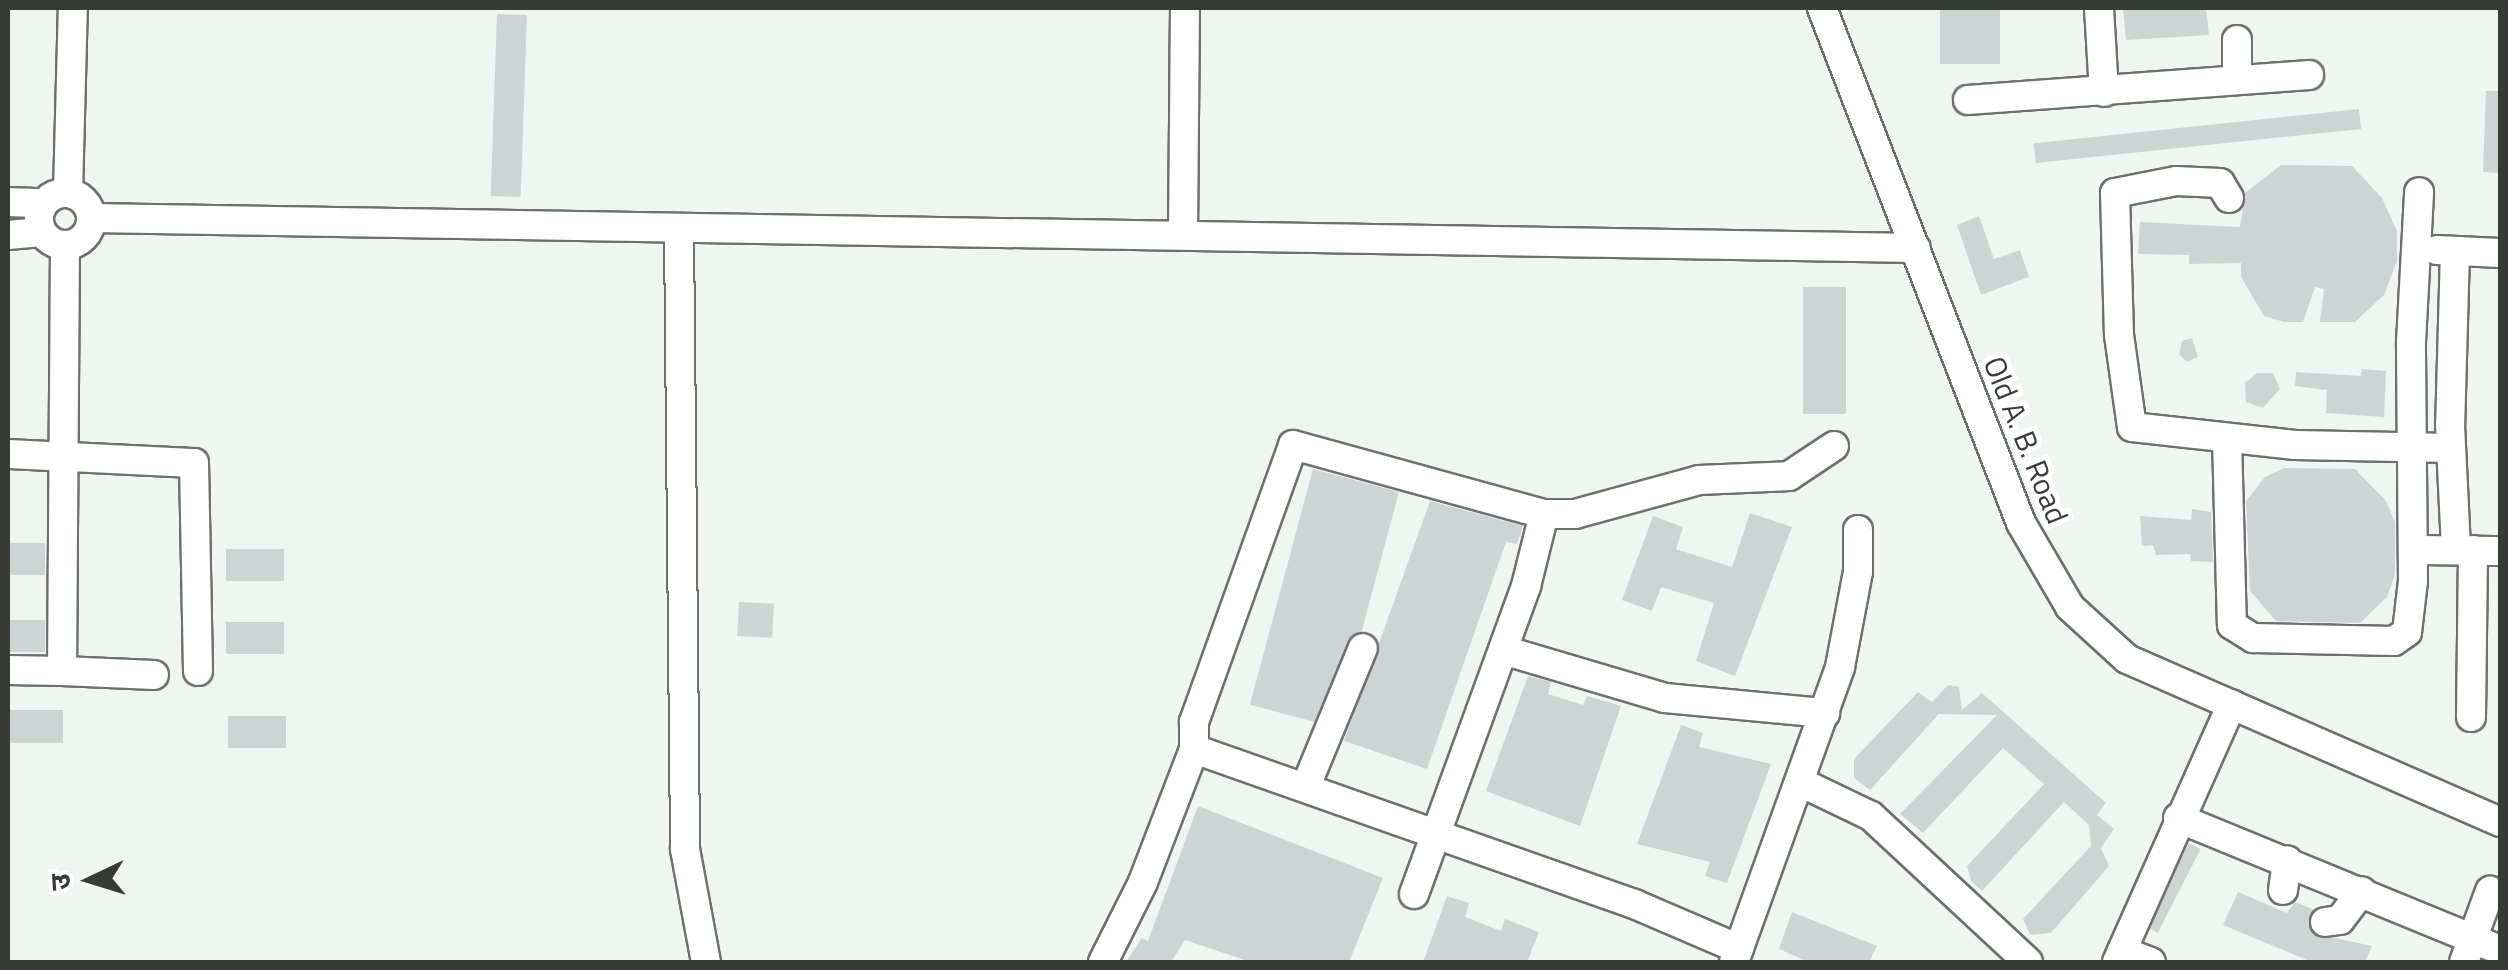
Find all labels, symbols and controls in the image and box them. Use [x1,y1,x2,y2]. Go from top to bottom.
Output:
street label: Old A. B. Road [1976,351,2076,529]
north arrow [40,830,140,930]
text: उ [38,872,82,892]

